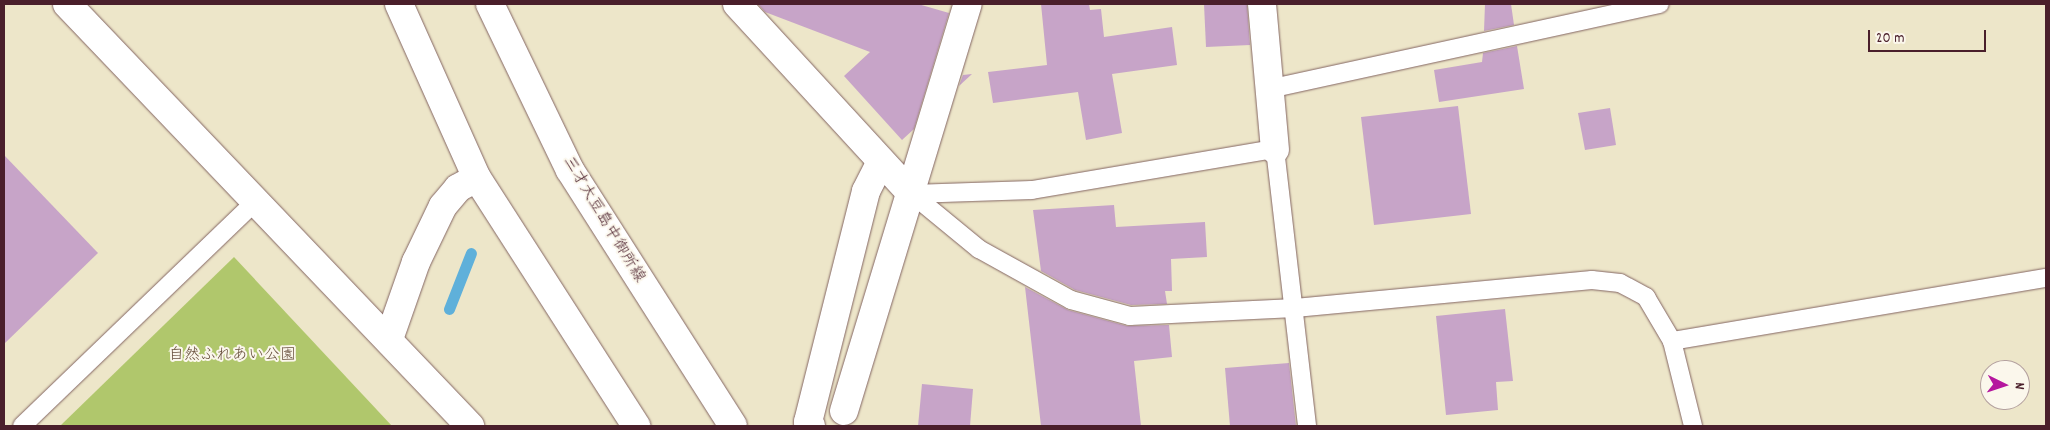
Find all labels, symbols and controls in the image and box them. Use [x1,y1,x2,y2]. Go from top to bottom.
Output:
scale bar [1870,20,1988,52]
text: 20 m [1876,28,1904,50]
street label: 三才大豆島中御所線 [558,153,648,287]
park label: 自然ふれあい公園 [168,346,296,366]
north arrow [1980,360,2030,410]
text: N [2009,382,2029,390]

